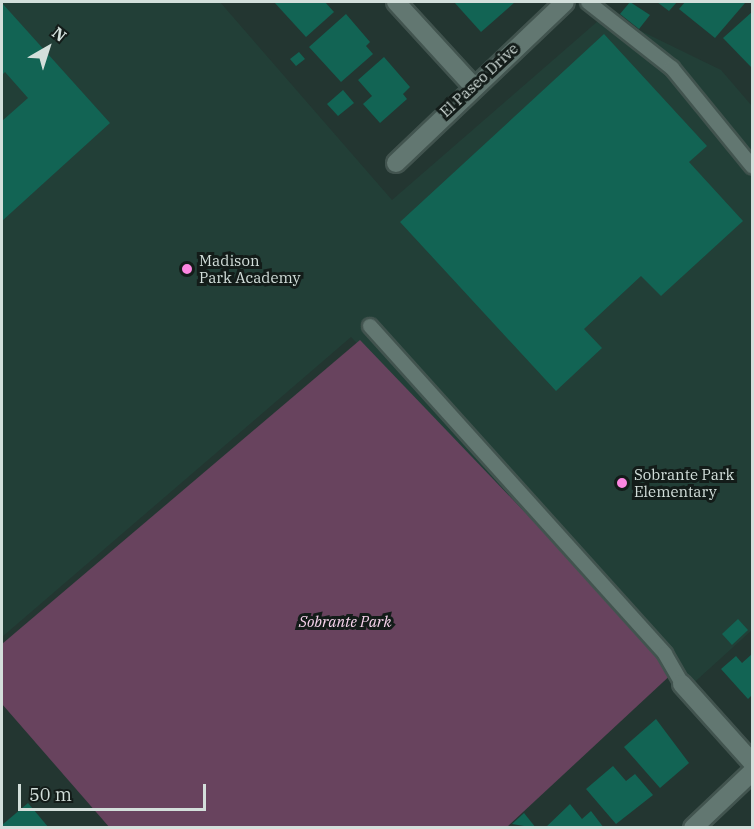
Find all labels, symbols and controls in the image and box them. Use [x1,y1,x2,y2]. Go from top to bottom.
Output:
north arrow [18,18,78,78]
text: N [48,22,71,46]
street label: El Paseo Drive [436,39,522,121]
place label: Madison Park Academy [199,251,301,286]
marker: Madison Park Academy [180,262,194,276]
place label: Sobrante Park Elementary [634,465,734,500]
marker: Sobrante Park Elementary [615,476,629,490]
park label: Sobrante Park [299,613,391,631]
scale bar [21,772,208,810]
text: 50 m [29,783,72,806]

